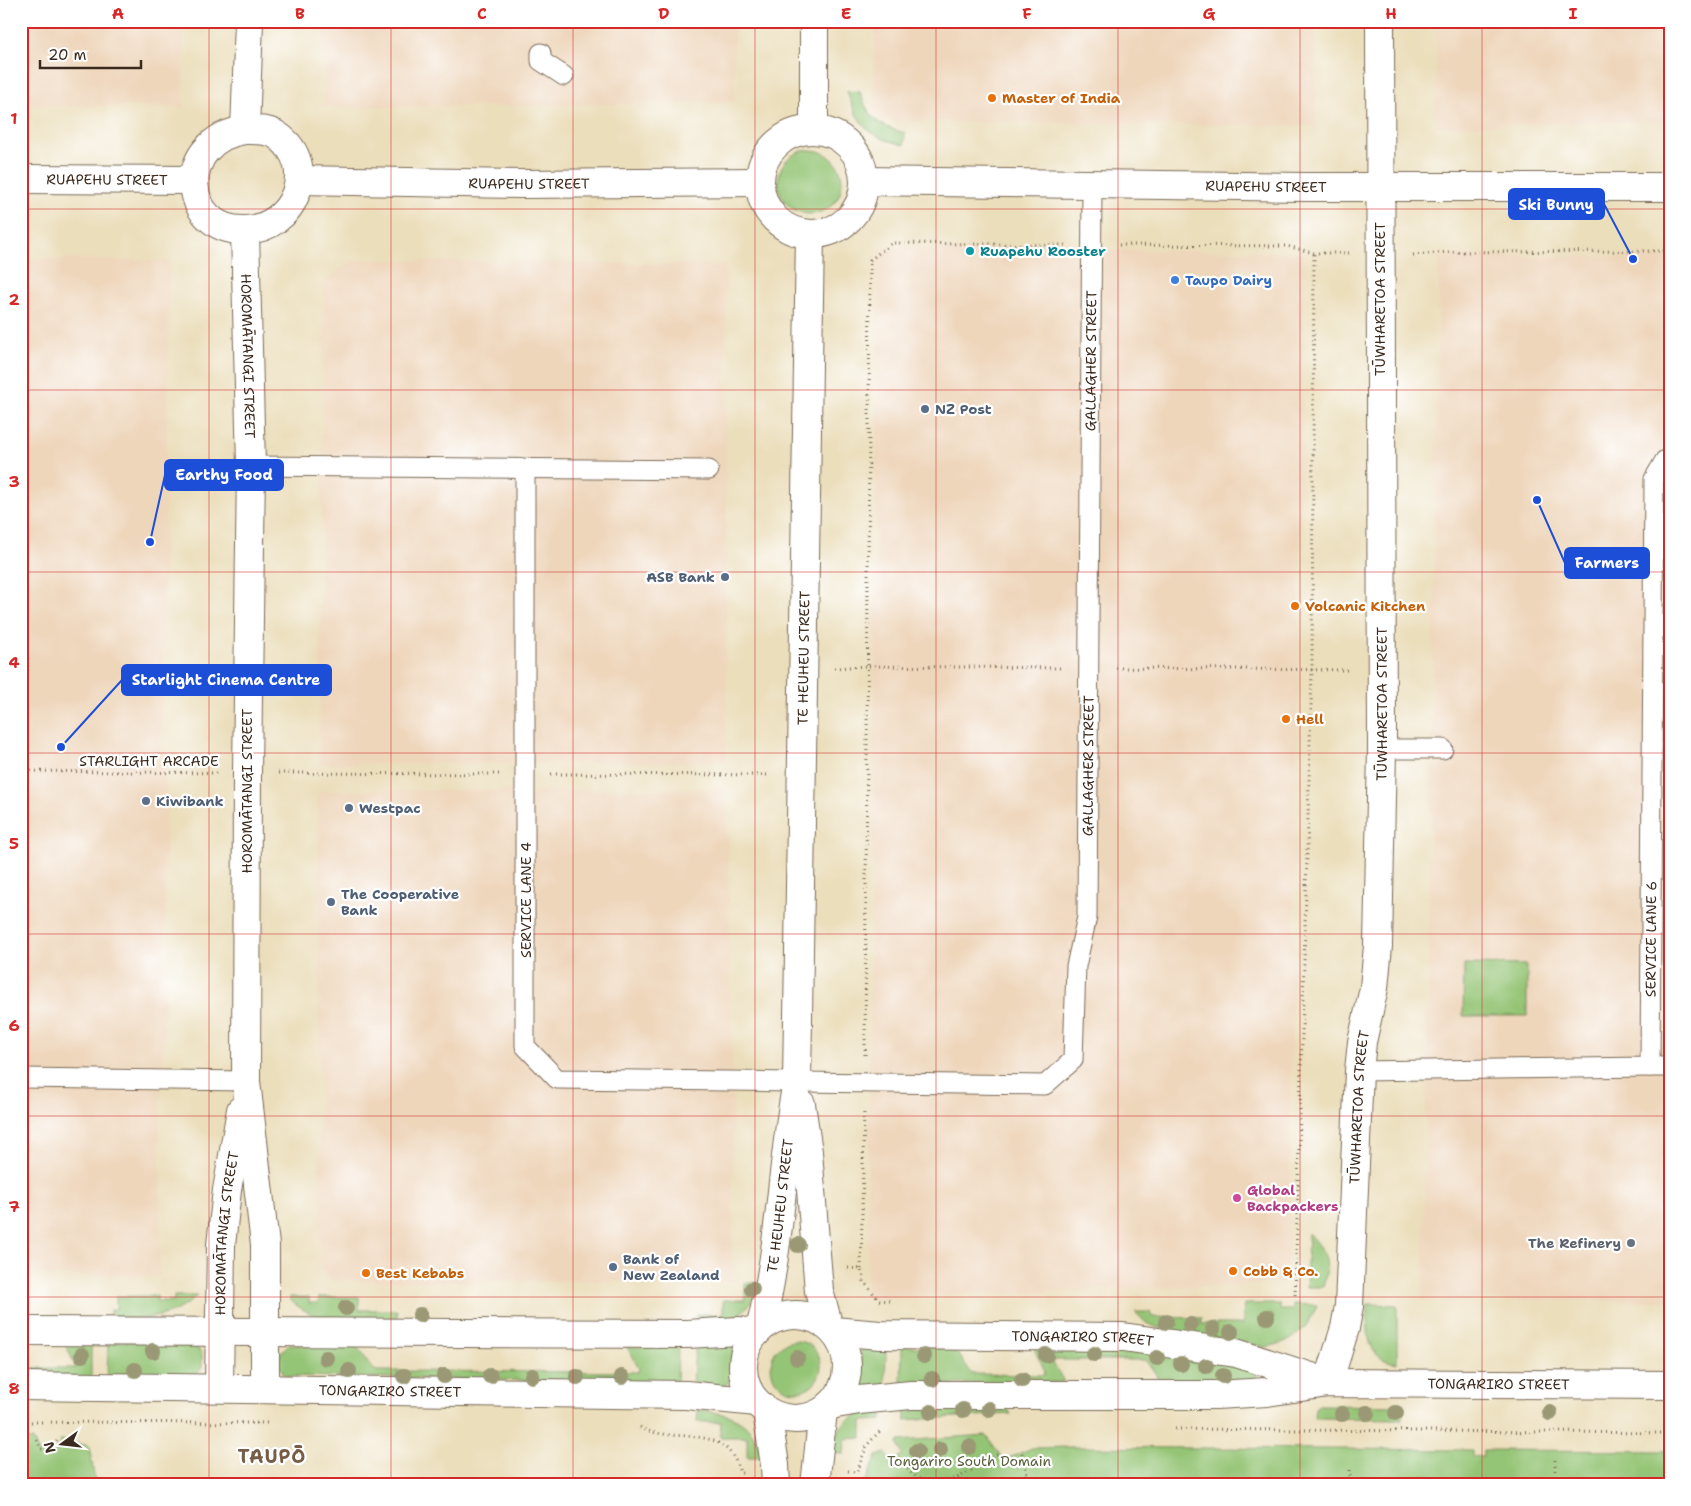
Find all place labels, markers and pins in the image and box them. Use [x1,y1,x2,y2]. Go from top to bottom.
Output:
place label: Master of India [1002,89,1121,107]
marker: Master of India [986,92,998,104]
callout: Ski Bunny [1509,189,1604,219]
place label: Ruapehu Rooster [980,242,1106,260]
marker: Ruapehu Rooster [964,245,976,257]
place label: Taupo Dairy [1185,271,1272,289]
marker: Taupo Dairy [1169,274,1181,286]
place label: NZ Post [935,400,992,418]
marker: NZ Post [919,403,931,415]
callout: Earthy Food [165,460,283,490]
callout: Farmers [1565,548,1649,578]
place label: ASB Bank [646,568,715,586]
marker: ASB Bank [719,571,731,583]
place label: Volcanic Kitchen [1305,597,1425,615]
marker: Volcanic Kitchen [1289,600,1301,612]
callout: Starlight Cinema Centre [122,665,331,695]
place label: Hell [1296,710,1324,728]
marker: Hell [1280,713,1292,725]
place label: Kiwibank [156,792,224,810]
marker: Kiwibank [140,795,152,807]
place label: Westpac [359,799,421,817]
marker: Westpac [343,802,355,814]
place label: The Cooperative Bank [341,885,459,919]
marker: The Cooperative Bank [325,896,337,908]
place label: Global Backpackers [1247,1181,1338,1215]
marker: Global Backpackers [1231,1192,1243,1204]
place label: The Refinery [1528,1234,1621,1252]
marker: The Refinery [1625,1237,1637,1249]
place label: Bank of New Zealand [623,1250,720,1284]
marker: Bank of New Zealand [607,1261,619,1273]
place label: Cobb & Co. [1243,1262,1318,1280]
place label: Best Kebabs [376,1264,464,1282]
marker: Cobb & Co. [1227,1265,1239,1277]
marker: Best Kebabs [360,1267,372,1279]

